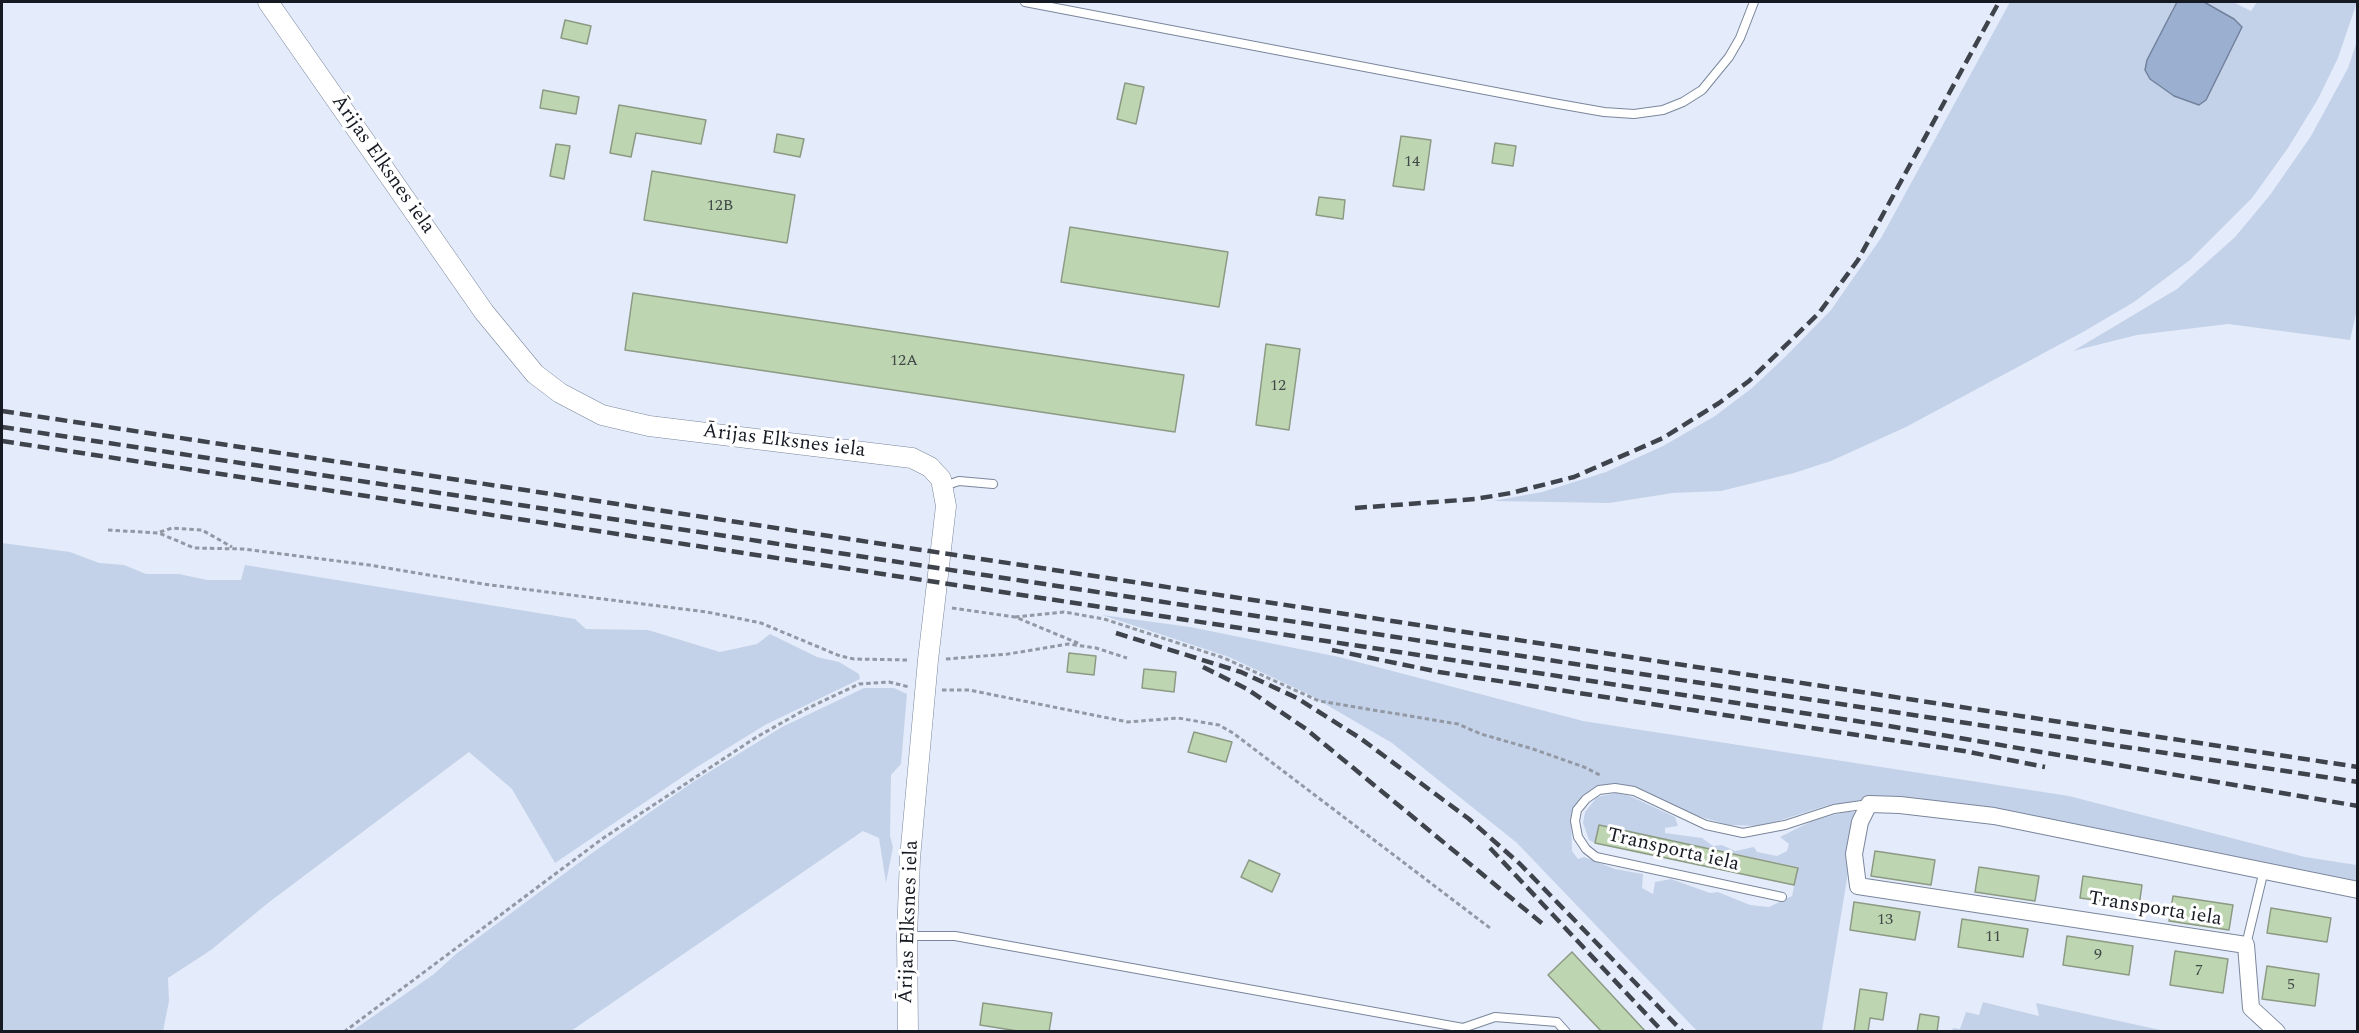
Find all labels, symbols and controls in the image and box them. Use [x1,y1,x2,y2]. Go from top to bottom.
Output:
street label: Ārijas Elksnes iela [325,91,439,239]
house number: 14 [1404,153,1420,173]
house number: 12B [707,197,733,217]
house number: 12A [890,352,918,372]
house number: 12 [1270,377,1286,397]
street label: Ārijas Elksnes iela [701,420,867,464]
street label: Transporta iela [1605,824,1741,878]
street label: Ārijas Elksnes iela [895,840,925,1004]
street label: Transporta iela [2087,888,2223,932]
house number: 13 [1877,911,1893,931]
house number: 11 [1985,928,2001,948]
house number: 9 [2094,946,2102,966]
house number: 7 [2195,962,2203,982]
house number: 5 [2287,976,2295,996]

